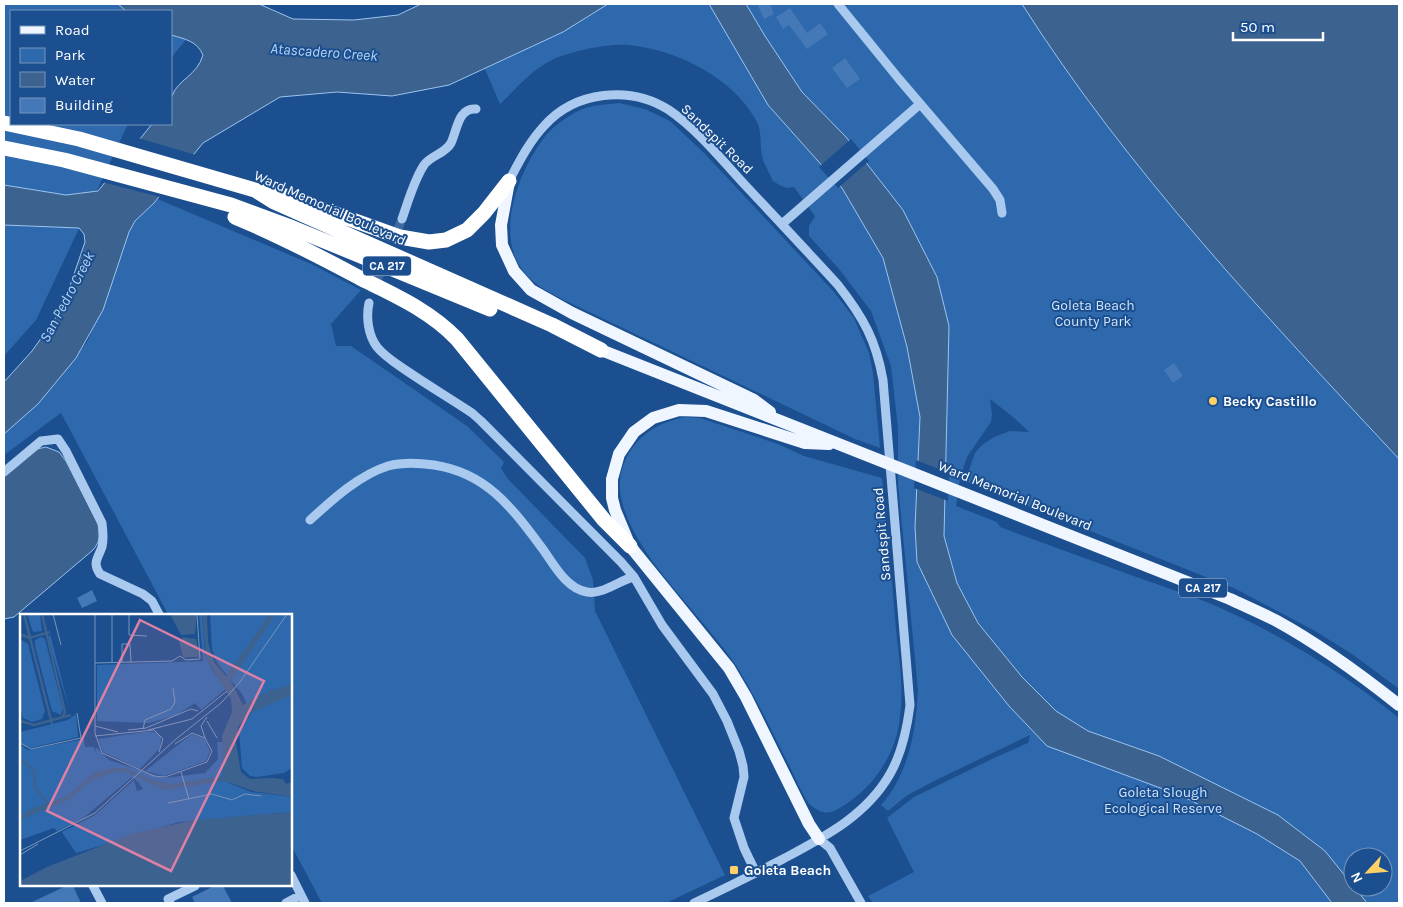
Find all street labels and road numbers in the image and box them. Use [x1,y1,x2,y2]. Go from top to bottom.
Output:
street label: Sandspit Road [677,100,757,178]
street label: Ward Memorial Boulevard [251,167,409,249]
road number: CA 217 [363,256,411,276]
street label: Ward Memorial Boulevard [936,457,1094,535]
street label: Sandspit Road [869,487,895,581]
road number: CA 217 [1179,578,1227,598]

